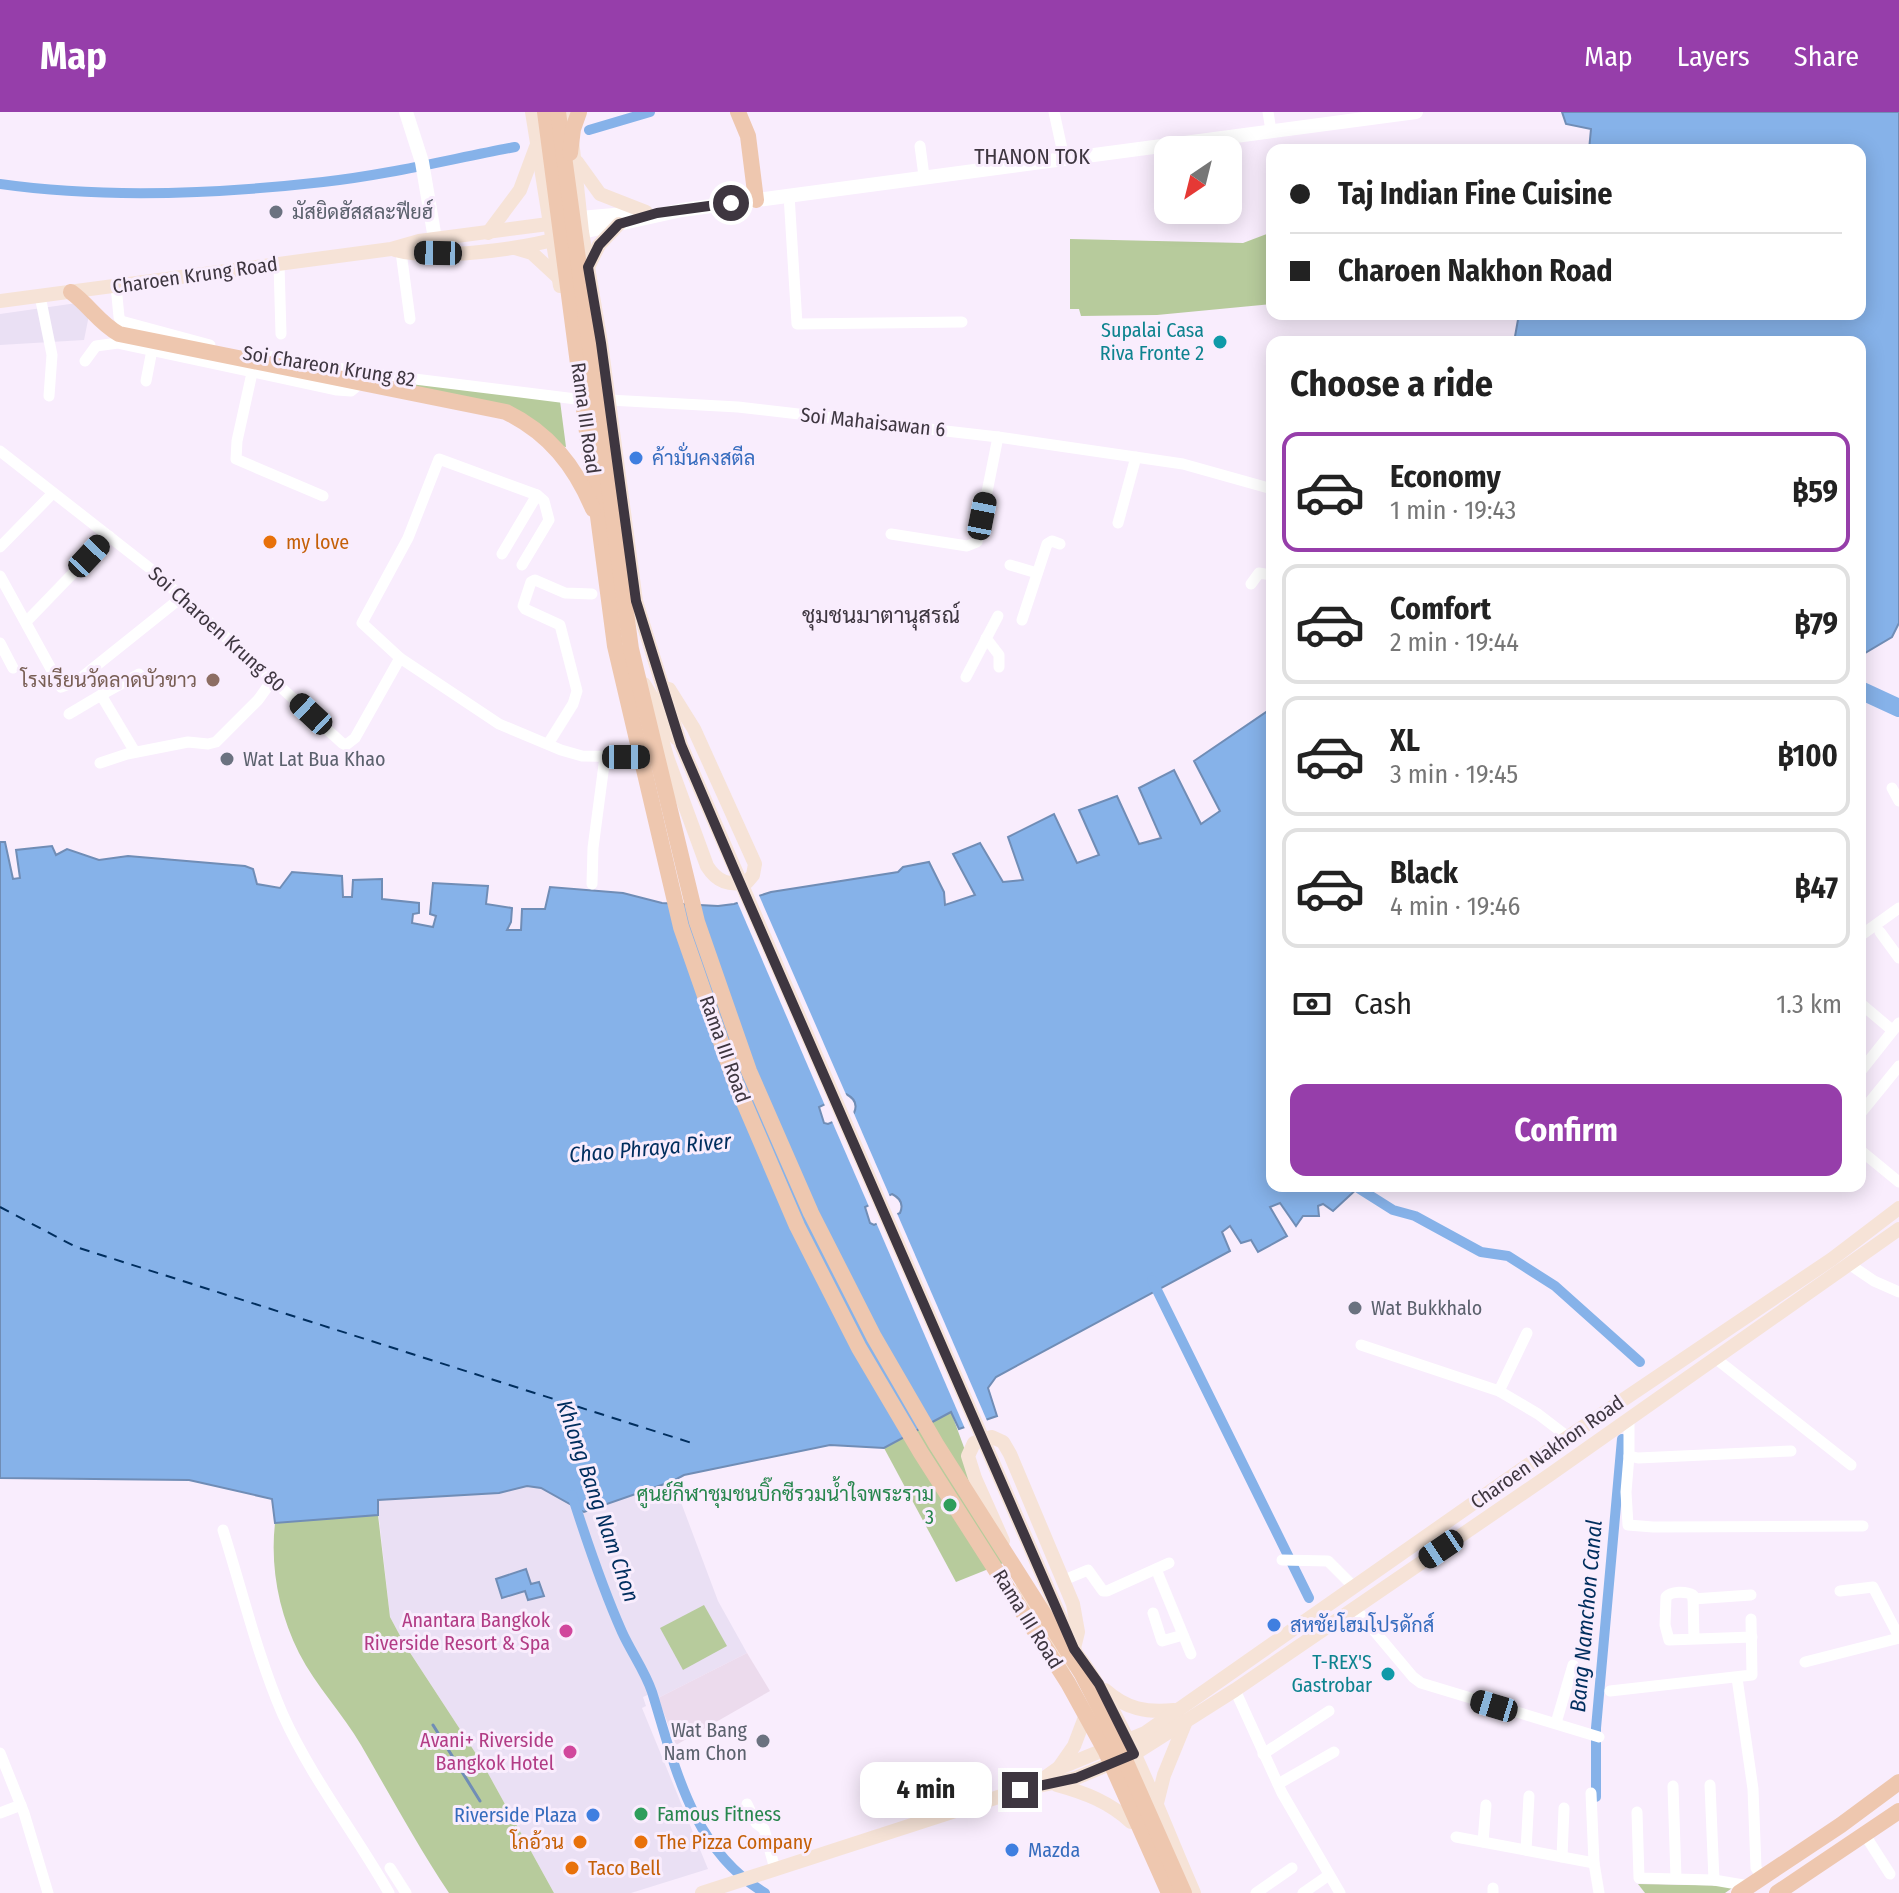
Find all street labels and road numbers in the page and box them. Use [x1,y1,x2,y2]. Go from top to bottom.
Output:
street label: Charoen Krung Road [111,252,279,298]
street label: Soi Chareon Krung 82 [241,341,417,391]
street label: Rama III Road [566,361,606,475]
street label: Soi Mahaisawan 6 [799,402,947,442]
street label: Soi Charoen Krung 80 [144,561,290,697]
street label: Rama III Road [695,992,755,1106]
street label: Charoen Nakhon Road [1466,1390,1628,1514]
street label: Rama III Road [988,1565,1068,1673]

